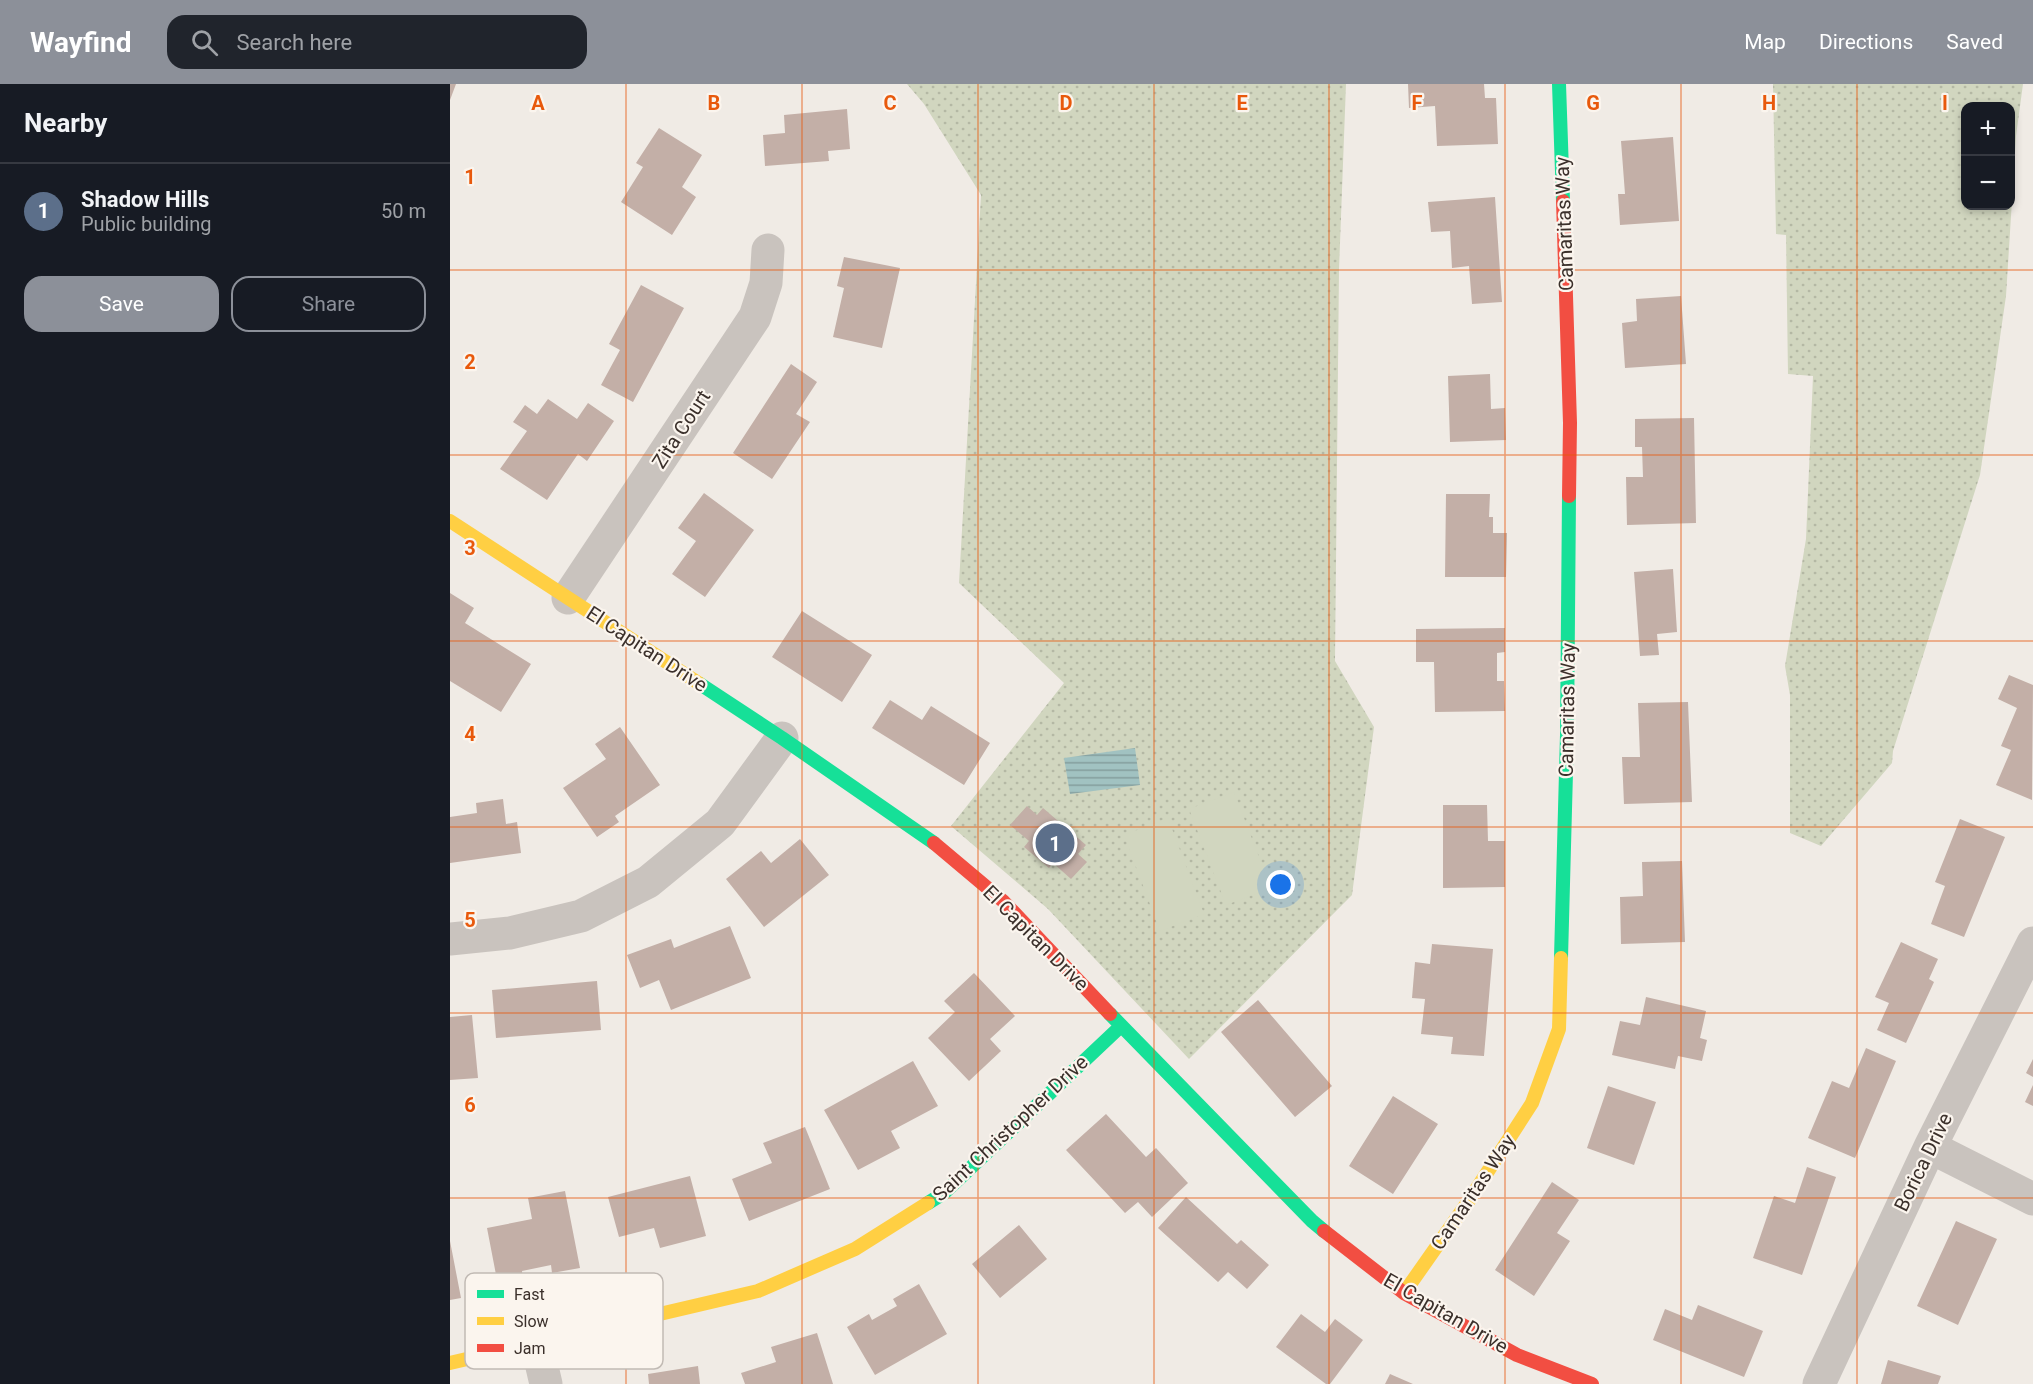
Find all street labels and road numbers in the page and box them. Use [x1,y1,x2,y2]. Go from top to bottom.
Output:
street label: Camaritas Way [1550,156,1578,292]
street label: Zita Court [647,385,715,473]
street label: El Capitan Drive [582,601,712,697]
street label: Camaritas Way [1554,642,1580,777]
street label: El Capitan Drive [978,880,1094,996]
street label: Saint Christopher Drive [927,1050,1093,1206]
street label: Borica Drive [1889,1109,1957,1215]
street label: Camaritas Way [1426,1129,1521,1254]
street label: El Capitan Drive [1380,1268,1512,1358]

